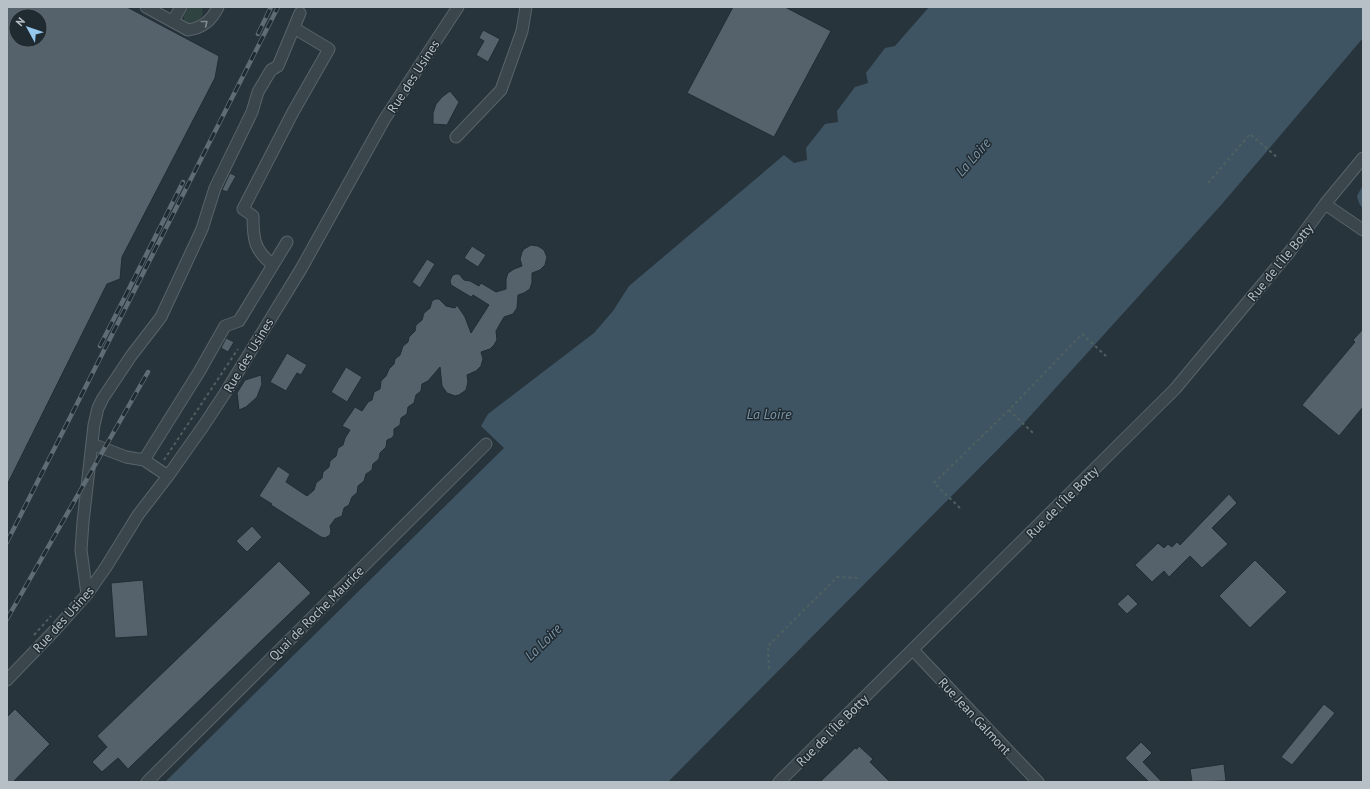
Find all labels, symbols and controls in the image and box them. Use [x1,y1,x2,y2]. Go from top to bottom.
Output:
north arrow [8,8,48,48]
text: N [13,14,28,29]
one-way arrow [201,21,208,28]
street label: Rue des Usines [383,36,443,116]
water label: La Loire [951,134,995,180]
street label: Rue de l'Île Botty [1244,220,1317,305]
street label: Rue des Usines [220,315,277,396]
water label: La Loire [746,405,792,423]
street label: Rue de l'Île Botty [1023,463,1102,542]
street label: Quai de Roche Maurice [265,562,367,664]
street label: Rue des Usines [29,582,98,656]
water label: La Loire [521,619,566,664]
street label: Rue Jean Galmont [935,674,1015,759]
street label: Rue de l'Île Botty [793,691,872,770]

